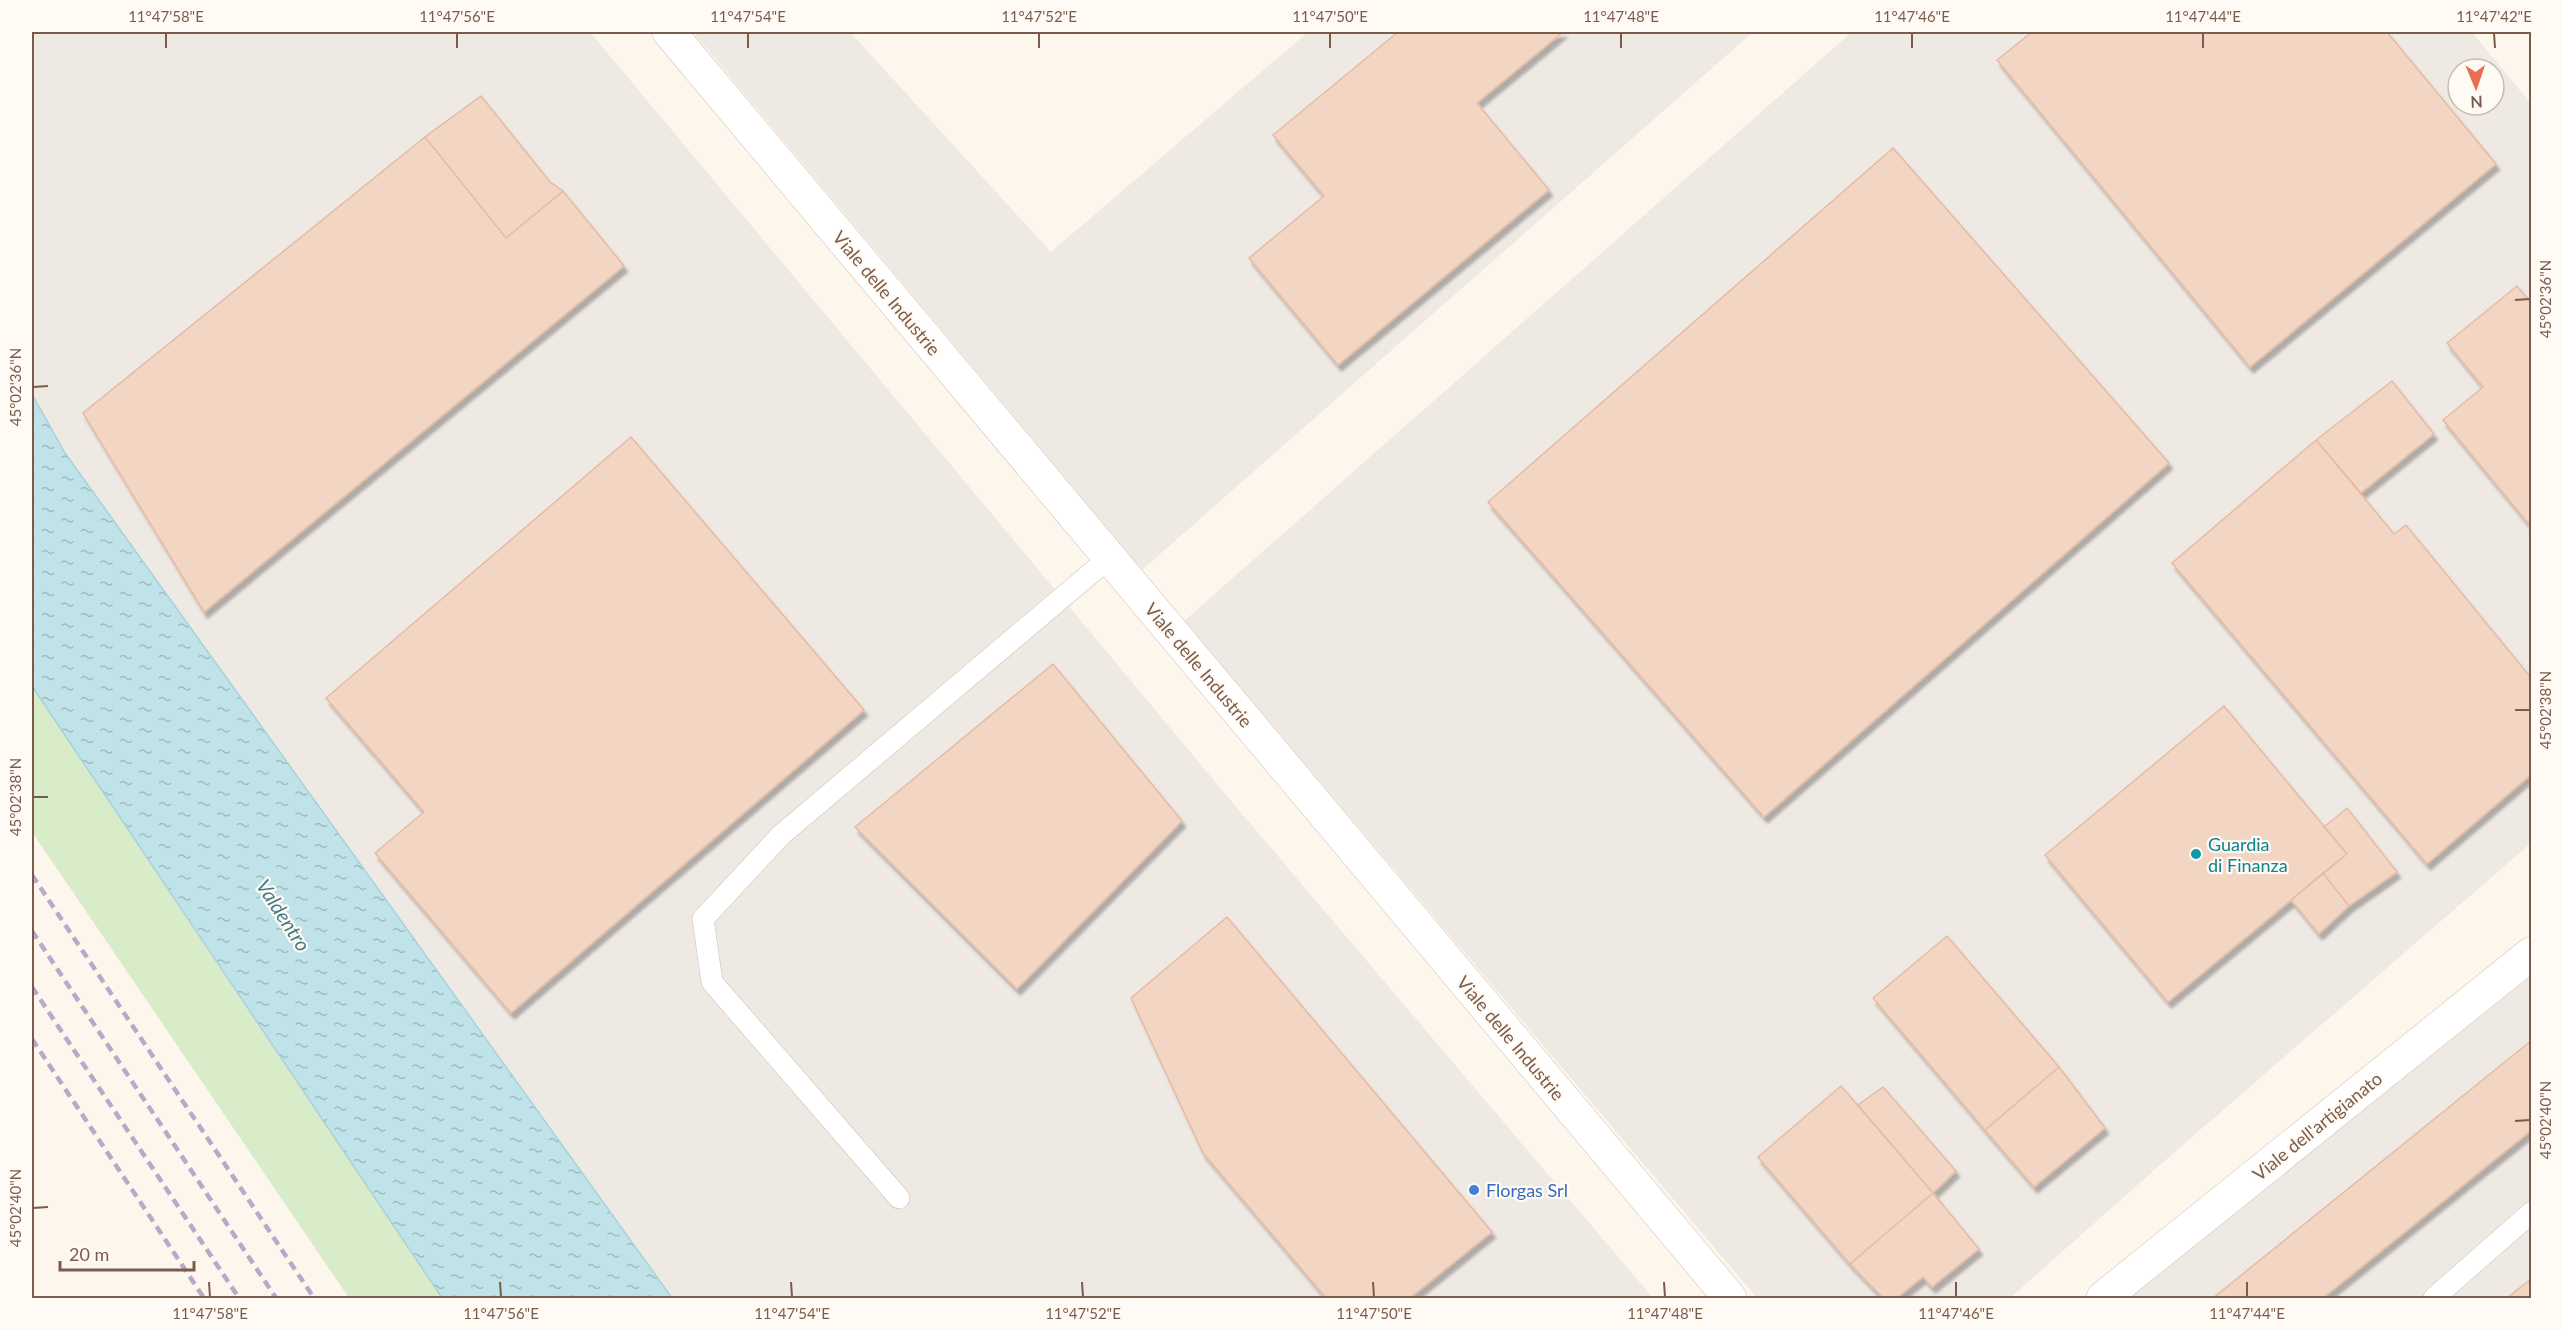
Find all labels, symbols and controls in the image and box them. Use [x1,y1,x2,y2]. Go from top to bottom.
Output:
text: 11°47'58"E [128,7,204,25]
text: 11°47'56"E [419,7,495,25]
text: 11°47'54"E [710,7,786,25]
text: 11°47'52"E [1001,7,1077,25]
text: 11°47'50"E [1292,7,1368,25]
text: 11°47'48"E [1583,7,1659,25]
text: 11°47'46"E [1874,7,1950,25]
text: 11°47'44"E [2165,7,2241,25]
text: 11°47'42"E [2456,7,2532,25]
north arrow [2446,57,2506,117]
text: N [2470,93,2483,112]
street label: Viale delle Industrie [829,226,945,360]
text: 45°02'36"N [2536,260,2554,338]
text: 45°02'36"N [6,348,24,426]
street label: Viale delle Industrie [1141,598,1257,732]
text: 45°02'38"N [2536,671,2554,749]
text: 45°02'38"N [6,758,24,836]
place label: Guardia di Finanza [2208,833,2288,876]
marker: Guardia di Finanza [2189,847,2203,861]
water label: Valdentro [252,875,316,955]
street label: Viale delle Industrie [1453,971,1569,1105]
street label: Viale dell'artigianato [2248,1067,2386,1185]
text: 45°02'40"N [2536,1081,2554,1159]
text: 45°02'40"N [6,1169,24,1247]
place label: Florgas Srl [1486,1179,1568,1201]
marker: Florgas Srl [1467,1183,1481,1197]
scale bar [60,1234,194,1272]
text: 20 m [69,1243,109,1265]
text: 11°47'58"E [172,1304,248,1322]
text: 11°47'56"E [463,1304,539,1322]
text: 11°47'54"E [754,1304,830,1322]
text: 11°47'52"E [1045,1304,1121,1322]
text: 11°47'50"E [1336,1304,1412,1322]
text: 11°47'48"E [1627,1304,1703,1322]
text: 11°47'46"E [1918,1304,1994,1322]
text: 11°47'44"E [2209,1304,2285,1322]

